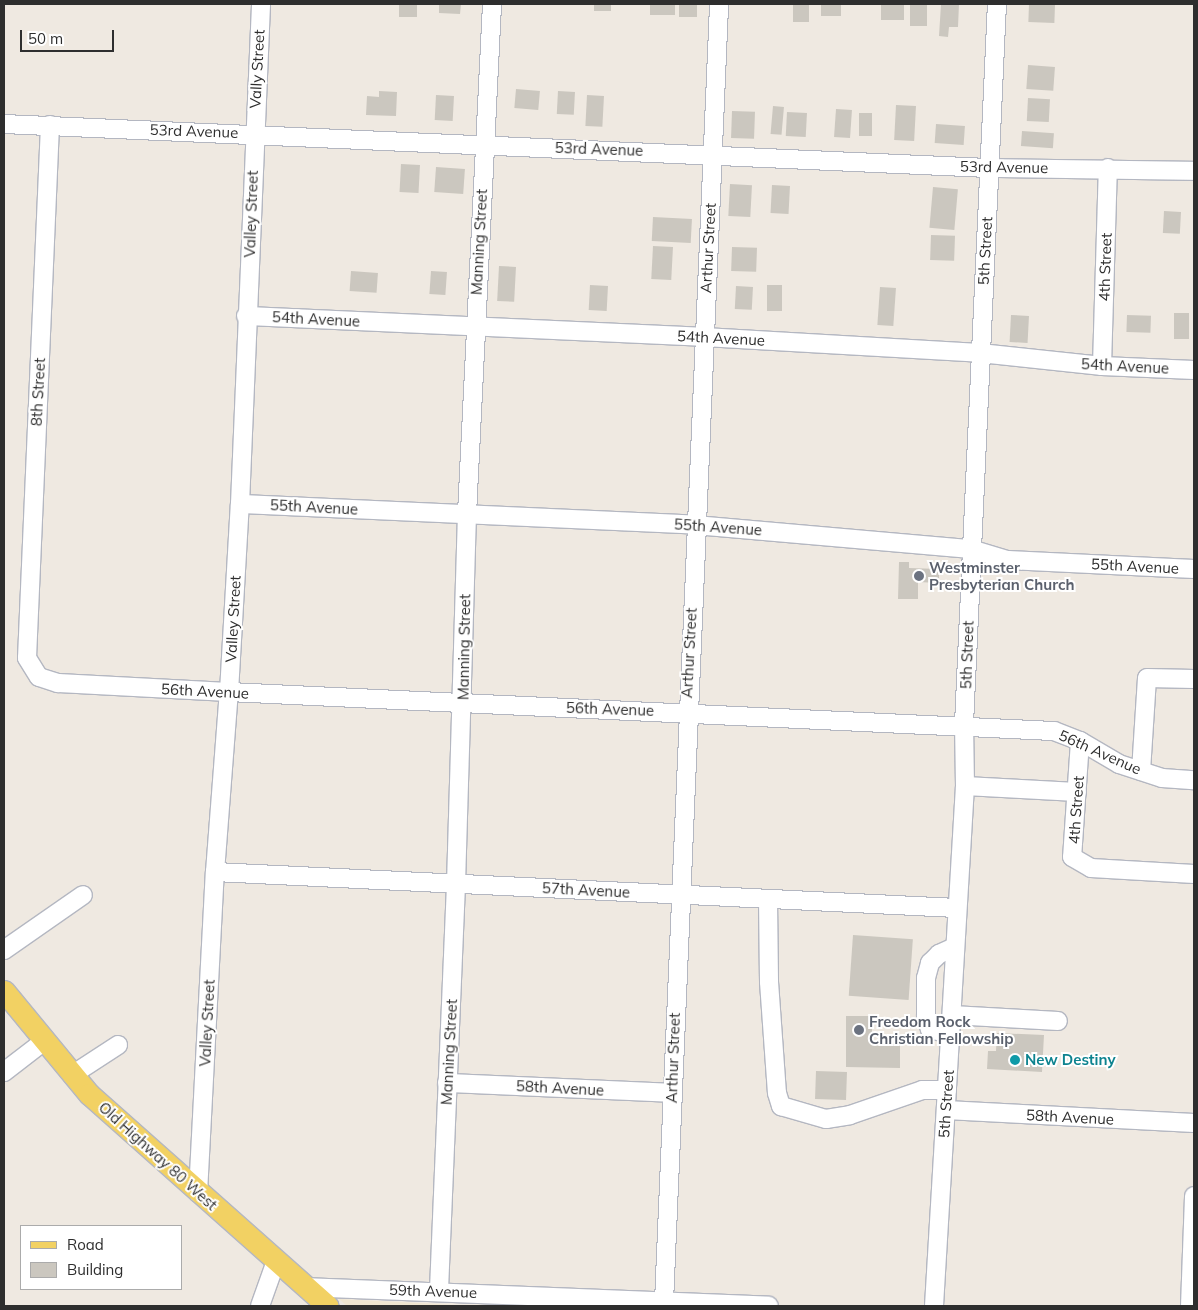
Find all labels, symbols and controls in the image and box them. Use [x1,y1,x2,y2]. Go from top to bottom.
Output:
scale bar [22,20,116,52]
text: 50 m [28,29,63,48]
street label: Vally Street [246,29,268,109]
street label: 53rd Avenue [149,120,239,142]
street label: 53rd Avenue [554,138,644,160]
street label: 53rd Avenue [960,157,1048,177]
street label: Valley Street [240,170,262,258]
street label: Manning Street [467,188,491,296]
street label: Arthur Street [697,202,719,294]
street label: 5th Street [974,216,996,286]
street label: 4th Street [1095,232,1115,302]
street label: 54th Avenue [271,308,361,330]
street label: 54th Avenue [676,327,766,349]
street label: 54th Avenue [1080,355,1170,377]
street label: 8th Street [27,357,49,427]
street label: 55th Avenue [269,496,359,518]
street label: 55th Avenue [673,515,763,539]
street label: 55th Avenue [1090,555,1180,577]
place label: Westminster Presbyterian Church [929,558,1075,593]
marker: Westminster Presbyterian Church [913,570,925,582]
street label: Valley Street [222,575,244,663]
street label: Manning Street [454,594,474,700]
street label: Arthur Street [678,607,700,699]
street label: 5th Street [957,620,977,690]
street label: 56th Avenue [160,680,250,702]
street label: 56th Avenue [566,698,654,720]
street label: 56th Avenue [1056,726,1144,778]
street label: 4th Street [1065,775,1087,845]
street label: 57th Avenue [541,879,631,901]
street label: Valley Street [196,979,218,1067]
street label: Manning Street [437,998,461,1106]
place label: Freedom Rock Christian Fellowship [869,1012,1014,1047]
street label: Arthur Street [662,1013,684,1103]
marker: Freedom Rock Christian Fellowship [853,1024,865,1036]
place label: New Destiny [1025,1051,1116,1069]
marker: New Destiny [1009,1054,1021,1066]
street label: 5th Street [935,1069,957,1139]
street label: 58th Avenue [515,1077,605,1099]
street label: Old Highway 80 West [95,1098,221,1214]
street label: 58th Avenue [1025,1106,1115,1128]
legend [20,1225,182,1290]
text: Road [67,1235,104,1254]
text: Building [67,1260,123,1279]
street label: 59th Avenue [389,1280,477,1302]

